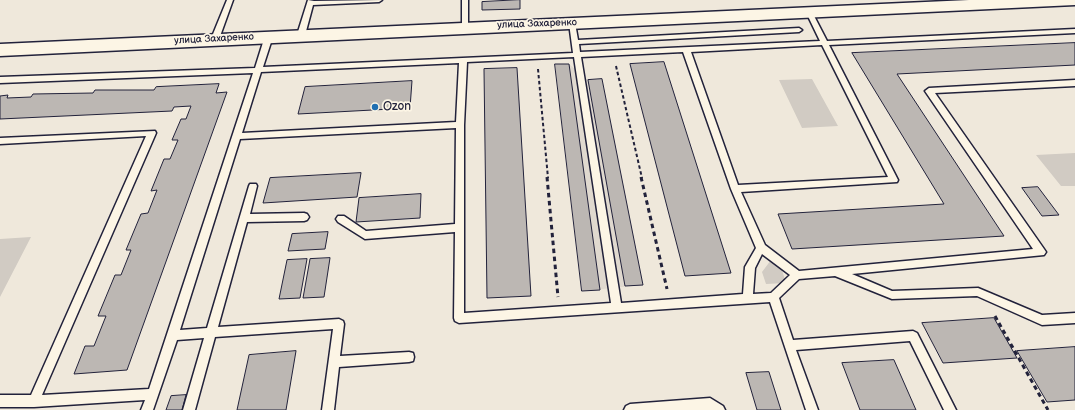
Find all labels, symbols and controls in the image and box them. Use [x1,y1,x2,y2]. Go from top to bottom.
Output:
street label: улица Захаренко [497,17,577,31]
street label: улица Захаренко [174,31,254,47]
place label: Ozon [383,100,411,114]
marker: Ozon [370,102,380,112]

